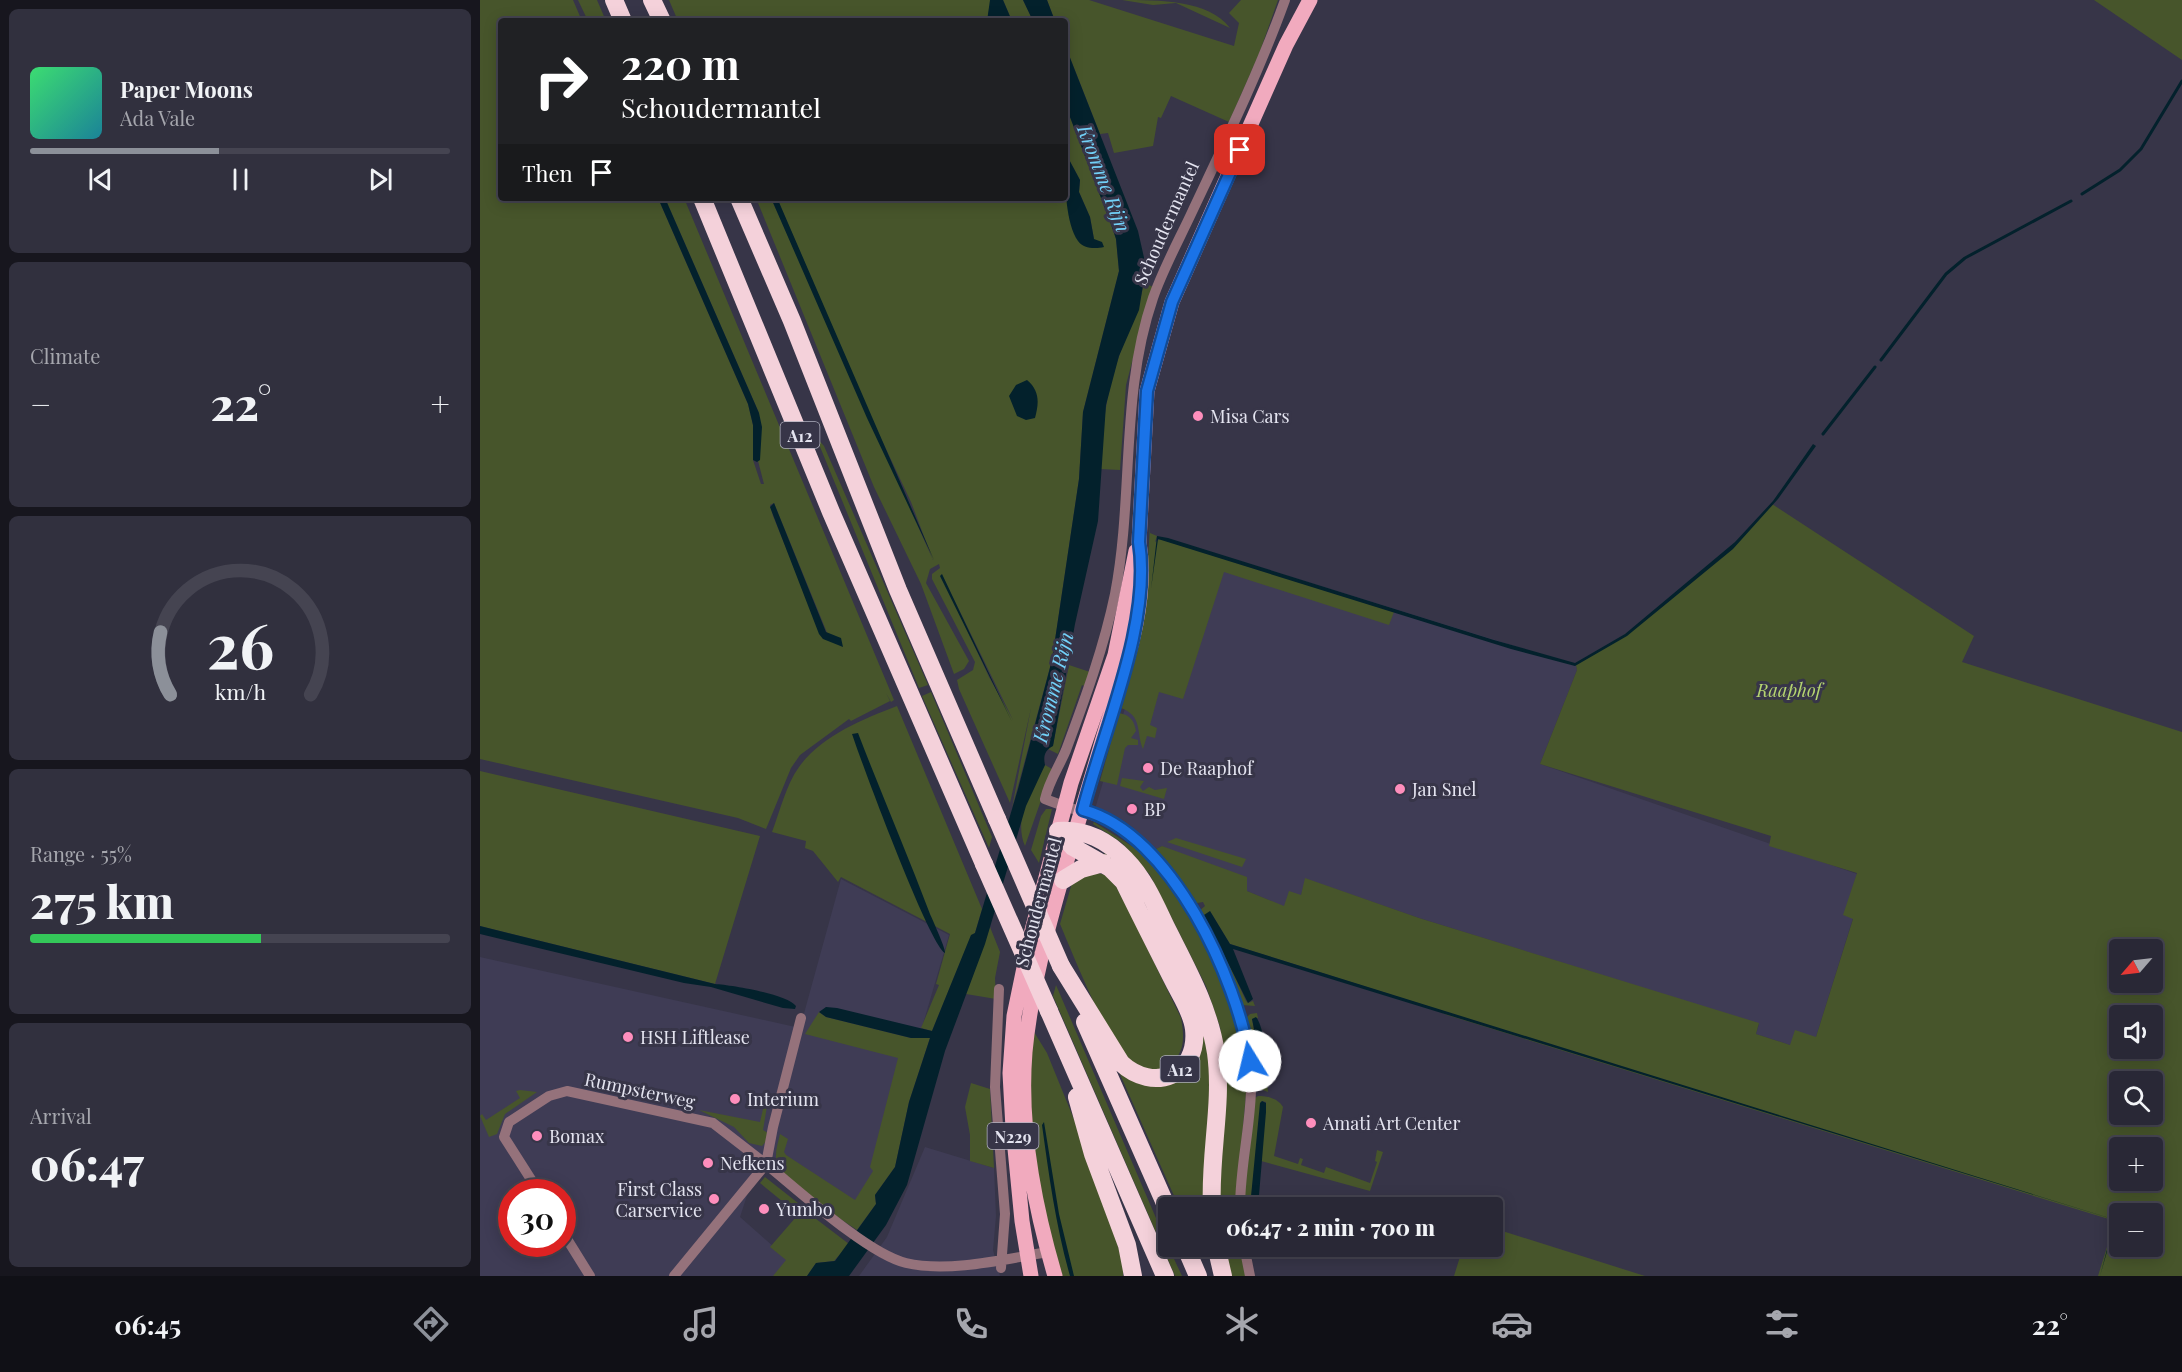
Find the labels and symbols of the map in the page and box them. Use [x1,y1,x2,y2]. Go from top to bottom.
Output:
water label: Kromme Rijn [1072,119,1138,236]
pin [1214,124,1265,175]
street label: Schoudermantel [1128,157,1204,289]
place label: Misa Cars [1210,404,1290,428]
marker: Misa Cars [1191,409,1205,423]
road number: A12 [780,422,820,448]
water label: Kromme Rijn [1025,629,1079,746]
park label: Raaphof [1756,678,1825,702]
place label: De Raaphof [1160,756,1255,780]
marker: De Raaphof [1141,761,1155,775]
place label: Jan Snel [1411,777,1476,801]
marker: Jan Snel [1393,782,1407,796]
place label: BP [1144,797,1166,821]
marker: BP [1125,802,1139,816]
street label: Schoudermantel [1009,835,1067,969]
north arrow [2109,939,2163,993]
place label: HSH Liftlease [640,1025,750,1049]
position arrow [1218,1029,1282,1093]
marker: HSH Liftlease [621,1030,635,1044]
road number: A12 [1160,1056,1200,1082]
street label: Rumpsterweg [583,1067,698,1114]
place label: Interium [747,1087,819,1111]
marker: Interium [728,1092,742,1106]
place label: Amati Art Center [1322,1111,1460,1135]
marker: Amati Art Center [1304,1116,1318,1130]
road number: N229 [988,1123,1038,1149]
place label: Bomax [549,1124,605,1148]
marker: Bomax [530,1129,544,1143]
place label: Nefkens [720,1151,785,1175]
marker: Nefkens [701,1156,715,1170]
place label: First Class Carservice [616,1177,702,1222]
speed limit sign: 30 [498,1179,576,1257]
marker: First Class Carservice [707,1192,721,1206]
place label: Yumbo [775,1197,833,1221]
marker: Yumbo [757,1202,771,1216]

